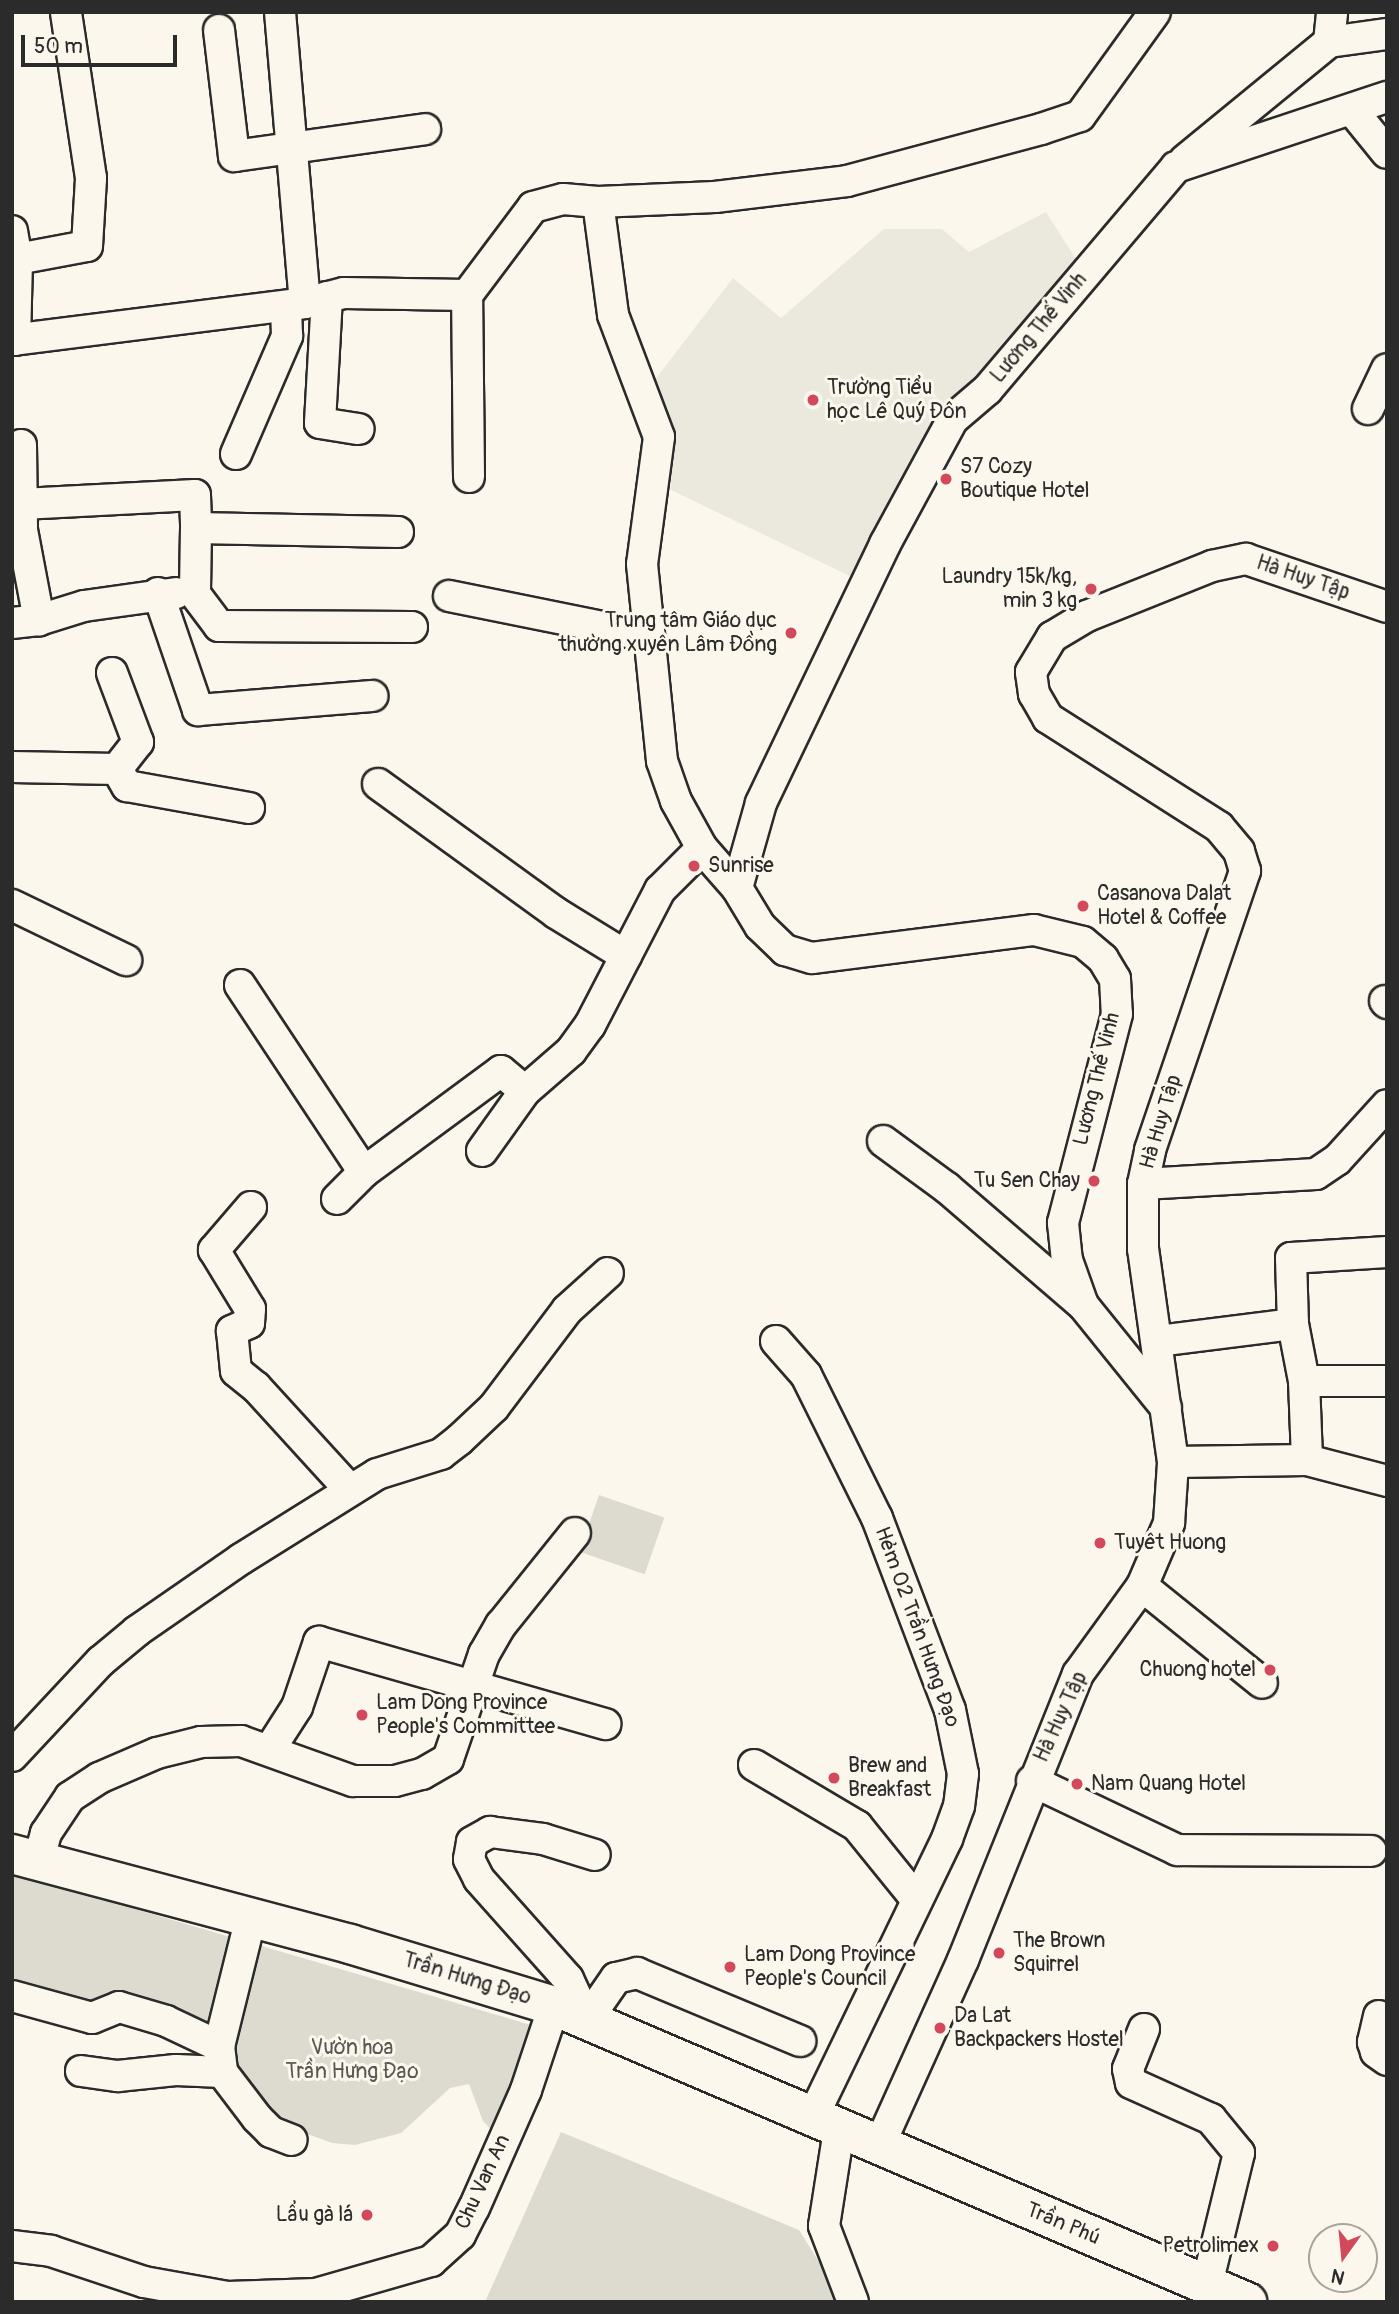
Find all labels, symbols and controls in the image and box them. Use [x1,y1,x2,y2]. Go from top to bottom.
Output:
scale bar [24,21,180,65]
text: 50 m [34,33,83,60]
street label: Lương Thế Vinh [986,268,1092,388]
place label: Trường Tiểu học Lê Quý Đôn [827,375,967,425]
marker: Trường Tiểu học Lê Quý Đôn [805,392,821,408]
place label: S7 Cozy Boutique Hotel [960,454,1090,504]
marker: S7 Cozy Boutique Hotel [938,471,954,487]
street label: Hà Huy Tập [1253,550,1353,606]
place label: Laundry 15k/kg, min 3 kg [942,564,1077,614]
marker: Laundry 15k/kg, min 3 kg [1083,581,1099,597]
place label: Trung tâm Giáo dục thường xuyên Lâm Đồng [558,608,777,658]
marker: Trung tâm Giáo dục thường xuyên Lâm Đồng [783,625,799,641]
place label: Sunrise [708,853,774,879]
marker: Sunrise [686,858,702,874]
place label: Casanova Dalat Hotel & Coffee [1097,881,1231,931]
marker: Casanova Dalat Hotel & Coffee [1075,898,1091,914]
street label: Lương Thế Vinh [1068,1010,1126,1148]
street label: Hà Huy Tập [1135,1072,1187,1172]
place label: Tu Sen Chay [974,1168,1080,1194]
marker: Tu Sen Chay [1086,1173,1102,1189]
street label: Hẻm 02 Trần Hưng Đạo [869,1523,965,1731]
place label: Tuyêt Huong [1114,1530,1226,1556]
marker: Tuyêt Huong [1092,1535,1108,1551]
place label: Chuong hotel [1140,1657,1256,1683]
marker: Chuong hotel [1262,1662,1278,1678]
street label: Hà Huy Tập [1029,1668,1093,1766]
place label: Lam Dong Province People's Committee [376,1690,555,1740]
marker: Lam Dong Province People's Committee [354,1707,370,1723]
place label: Brew and Breakfast [848,1753,931,1803]
marker: Brew and Breakfast [826,1770,842,1786]
place label: Nam Quang Hotel [1091,1771,1246,1797]
marker: Nam Quang Hotel [1069,1776,1085,1792]
place label: The Brown Squirrel [1013,1928,1106,1978]
place label: Lam Dong Province People's Council [744,1942,915,1992]
marker: The Brown Squirrel [991,1945,1007,1961]
street label: Trần Hưng Đạo [400,1948,534,2010]
marker: Lam Dong Province People's Council [722,1959,738,1975]
place label: Da Lat Backpackers Hostel [954,2003,1124,2053]
marker: Da Lat Backpackers Hostel [932,2020,948,2036]
park label: Vườn hoa Trần Hưng Đạo [286,2035,418,2085]
street label: Chu Van An [450,2131,516,2233]
street label: Trần Phú [1022,2197,1104,2251]
place label: Lẩu gà lá [276,2202,353,2228]
marker: Lẩu gà lá [359,2207,375,2223]
north arrow [1308,2223,1378,2293]
place label: Petrolimex [1163,2233,1259,2259]
marker: Petrolimex [1265,2238,1281,2254]
text: N [1329,2263,1347,2290]

